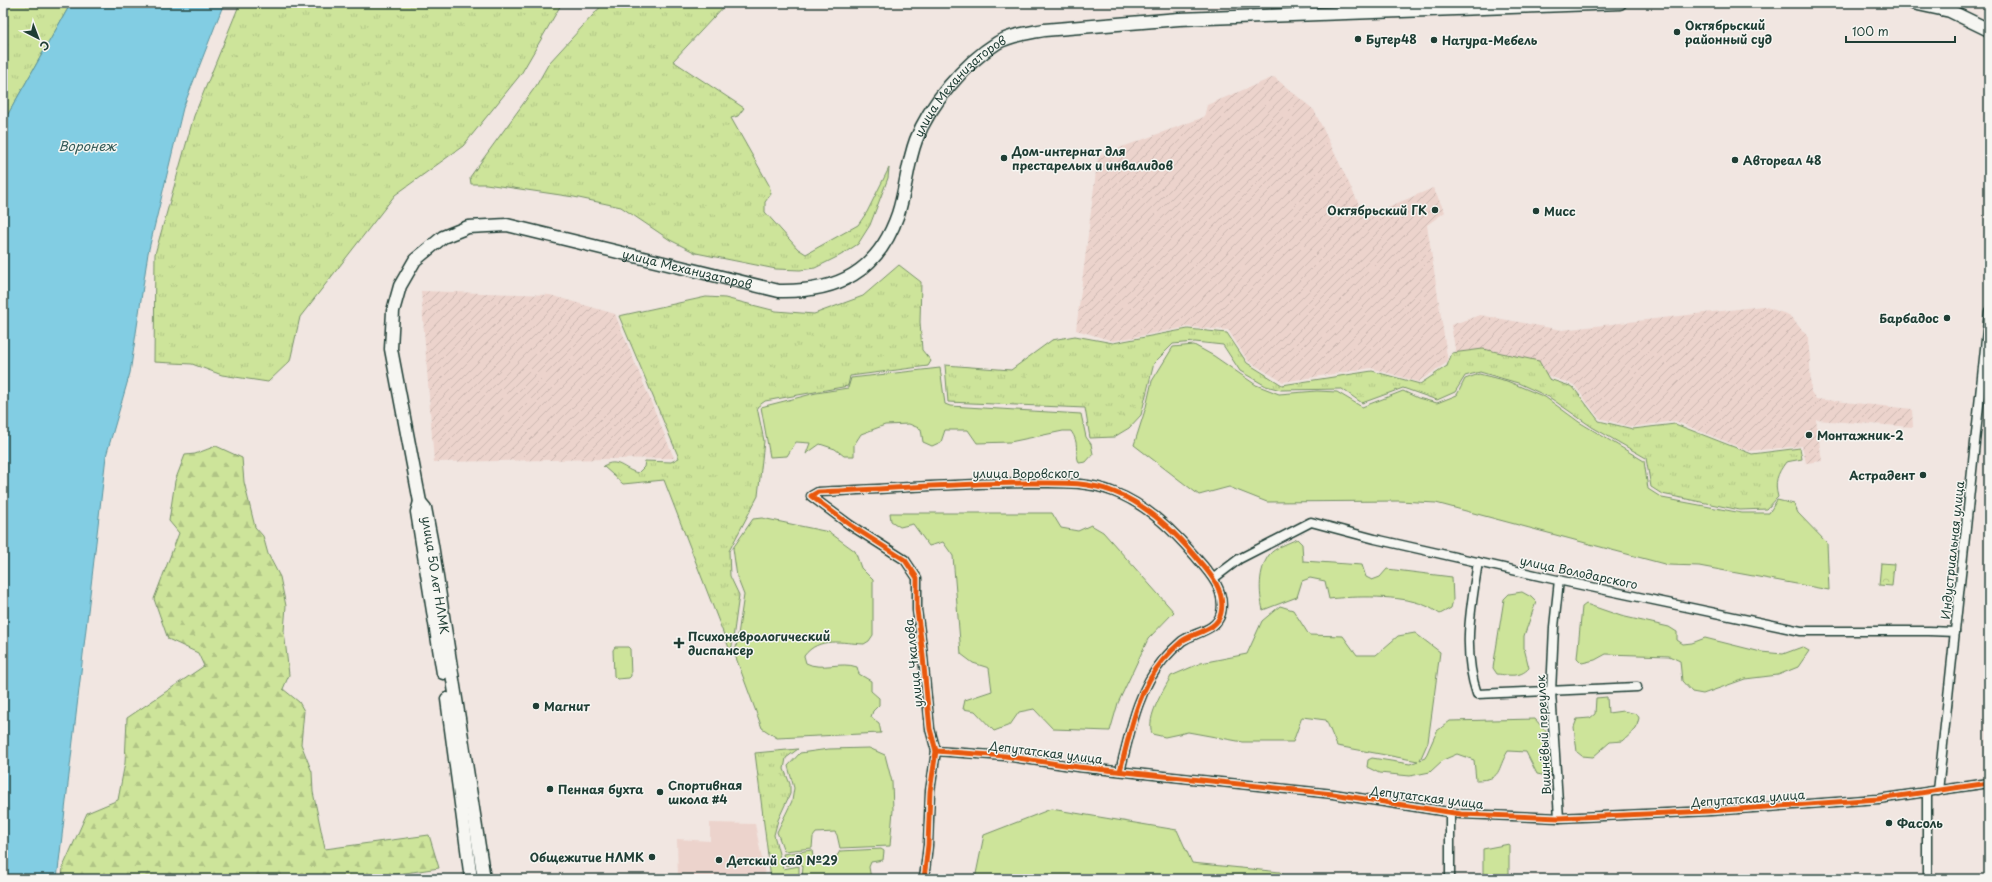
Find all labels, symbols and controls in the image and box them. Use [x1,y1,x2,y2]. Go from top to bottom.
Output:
place label: Октябрьский районный суд [1685,16,1772,48]
north arrow [18,18,58,58]
scale bar [1846,18,1955,44]
text: 100 m [1852,22,1889,40]
marker: Октябрьский районный суд [1672,27,1682,37]
place label: Бутер48 [1366,30,1417,48]
street label: улица Механизаторов [909,31,1009,140]
place label: Натура-Мебель [1442,31,1538,49]
marker: Бутер48 [1353,34,1363,44]
marker: Натура-Мебель [1429,35,1439,45]
text: С [36,37,54,55]
water label: Воронеж [58,136,117,155]
place label: Дом-интернат для престарелых и инвалидов [1011,142,1173,174]
place label: Автореал 48 [1743,151,1822,169]
marker: Дом-интернат для престарелых и инвалидов [999,153,1009,163]
marker: Автореал 48 [1730,155,1740,165]
place label: Октябрьский ГК [1327,201,1427,219]
place label: Мисс [1544,202,1576,220]
marker: Октябрьский ГК [1430,205,1440,215]
marker: Мисс [1531,206,1541,216]
street label: улица Механизаторов [621,244,754,293]
place label: Барбадос [1879,309,1939,327]
marker: Барбадос [1942,313,1952,323]
place label: Монтажник-2 [1817,426,1904,444]
marker: Монтажник-2 [1804,430,1814,440]
street label: улица Воровского [973,464,1080,482]
place label: Астрадент [1848,466,1916,484]
marker: Астрадент [1918,470,1928,480]
street label: Индустриальная улица [1936,479,1968,620]
street label: улица 50 лет НЛМК [418,515,454,635]
street label: улица Володарского [1518,551,1640,593]
street label: улица Чкалова [899,617,927,708]
place label: Психоневрологический диспансер [688,627,830,659]
marker: Психоневрологический диспансер [673,637,685,649]
street label: Вишнёвый переулок [1531,674,1555,796]
place label: Магнит [544,697,590,715]
marker: Магнит [531,701,541,711]
street label: Депутатская улица [987,736,1104,768]
place label: Спортивная школа #4 [668,776,743,808]
place label: Пенная бухта [558,780,644,798]
street label: Депутатская улица [1368,781,1485,813]
marker: Пенная бухта [545,784,555,794]
street label: Депутатская улица [1689,785,1806,811]
marker: Спортивная школа #4 [655,787,665,797]
place label: Фасоль [1897,814,1943,832]
marker: Фасоль [1884,818,1894,828]
place label: Общежитие НЛМК [530,848,644,866]
place label: Детский сад №29 [726,851,838,869]
marker: Общежитие НЛМК [647,852,657,862]
marker: Детский сад №29 [714,855,724,865]

